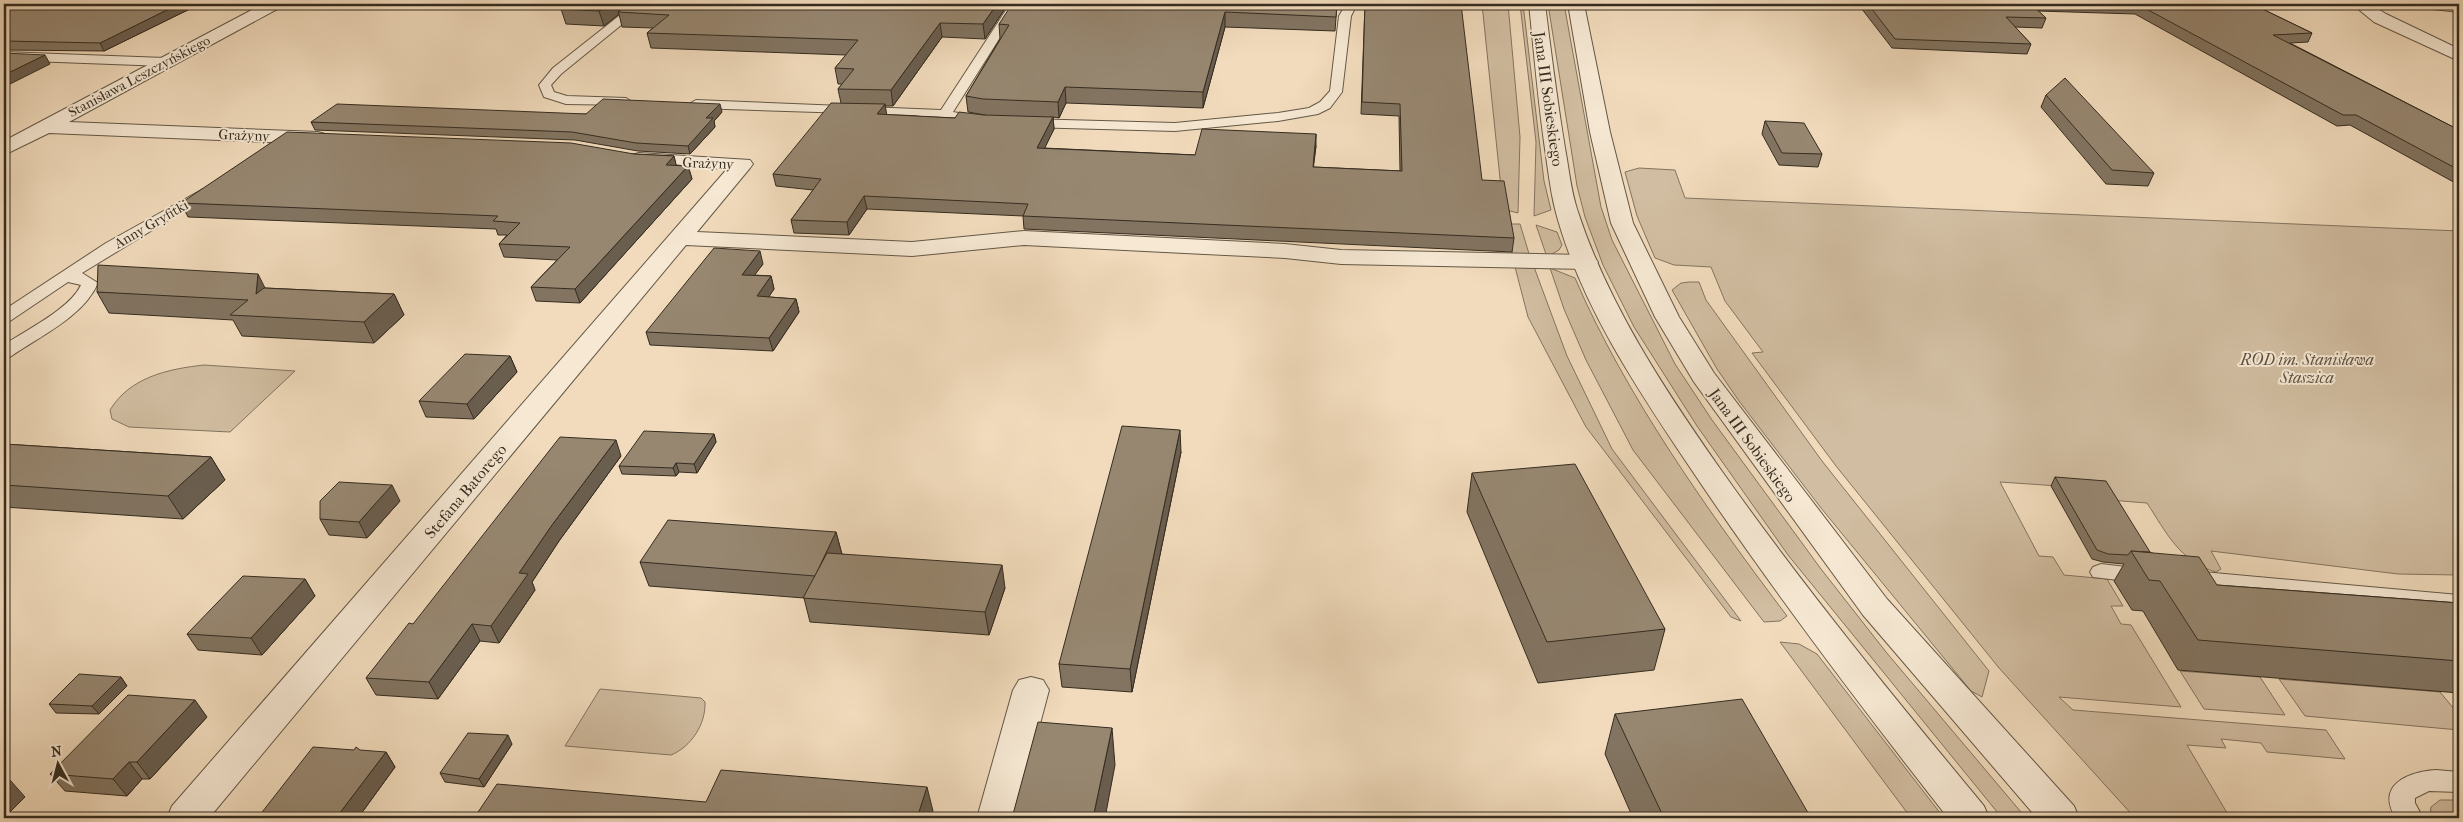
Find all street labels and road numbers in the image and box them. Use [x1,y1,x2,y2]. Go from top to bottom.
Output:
street label: Jana III Sobieskiego [1529,29,1567,168]
street label: Stanisława Leszczyńskiego [65,32,213,121]
street label: Grażyny [218,126,270,145]
street label: Grażyny [682,154,734,173]
street label: Anny Gryfitki [110,196,191,253]
street label: Jana III Sobieskiego [1704,383,1800,506]
street label: Stefana Batorego [420,440,510,542]

